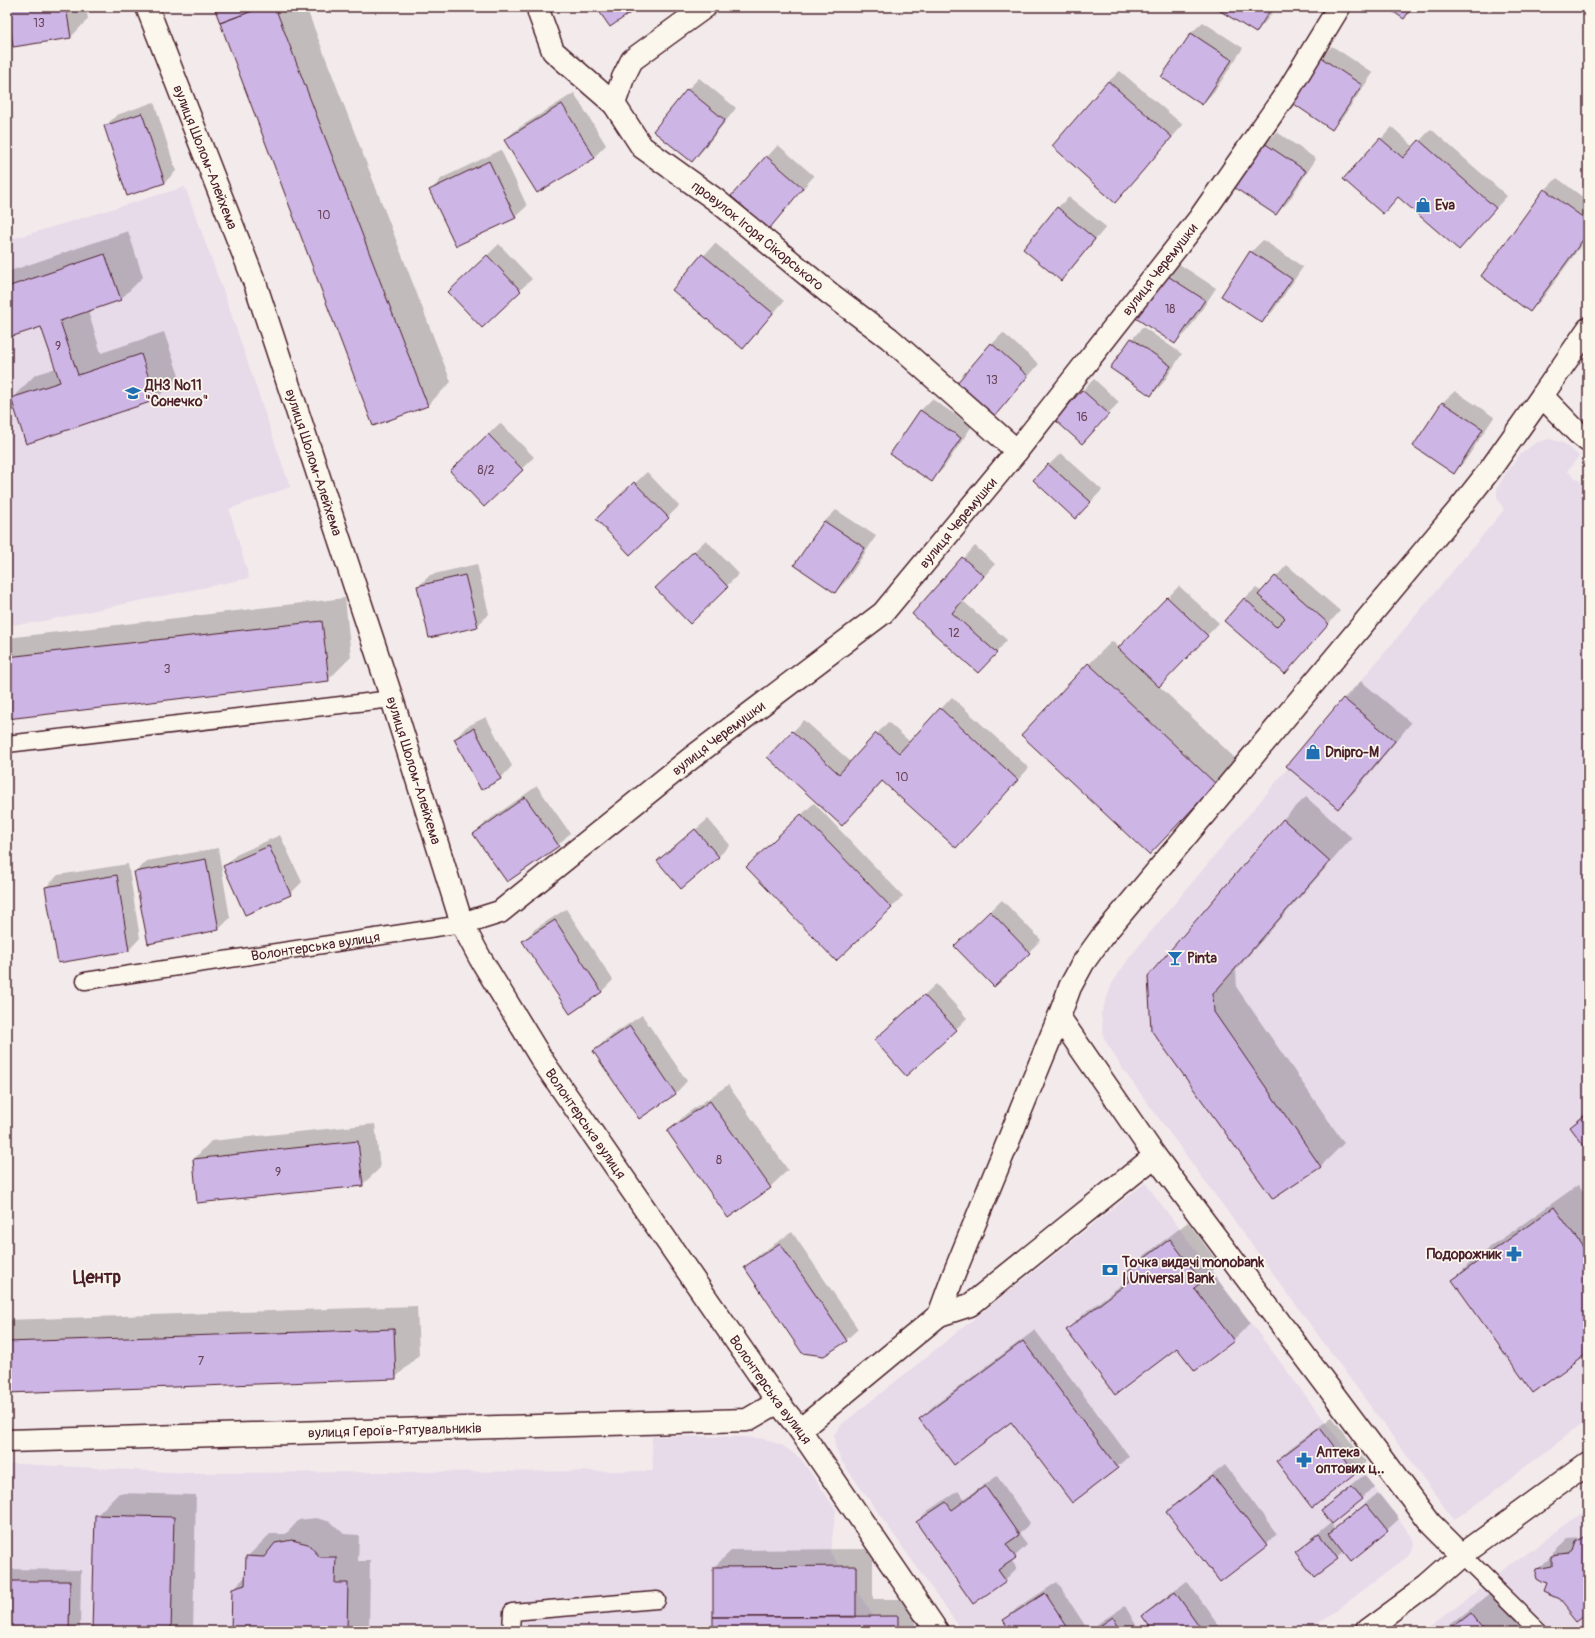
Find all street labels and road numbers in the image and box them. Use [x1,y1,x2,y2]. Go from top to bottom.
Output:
street label: вулиця Шолом-Алейхема [170,82,241,232]
street label: провулок Ігоря Сікорського [689,177,828,294]
street label: вулиця Черемушки [1118,220,1201,319]
street label: вулиця Шолом-Алейхема [282,386,346,538]
street label: вулиця Черемушки [915,474,1000,571]
street label: вулиця Шолом-Алейхема [383,694,445,846]
street label: вулиця Черемушки [668,697,768,779]
street label: Волонтерська вулиця [250,928,381,964]
street label: Волонтерська вулиця [542,1065,630,1182]
street label: Волонтерська вулиця [726,1332,816,1447]
street label: вулиця Героїв-Рятувальників [308,1419,482,1441]

